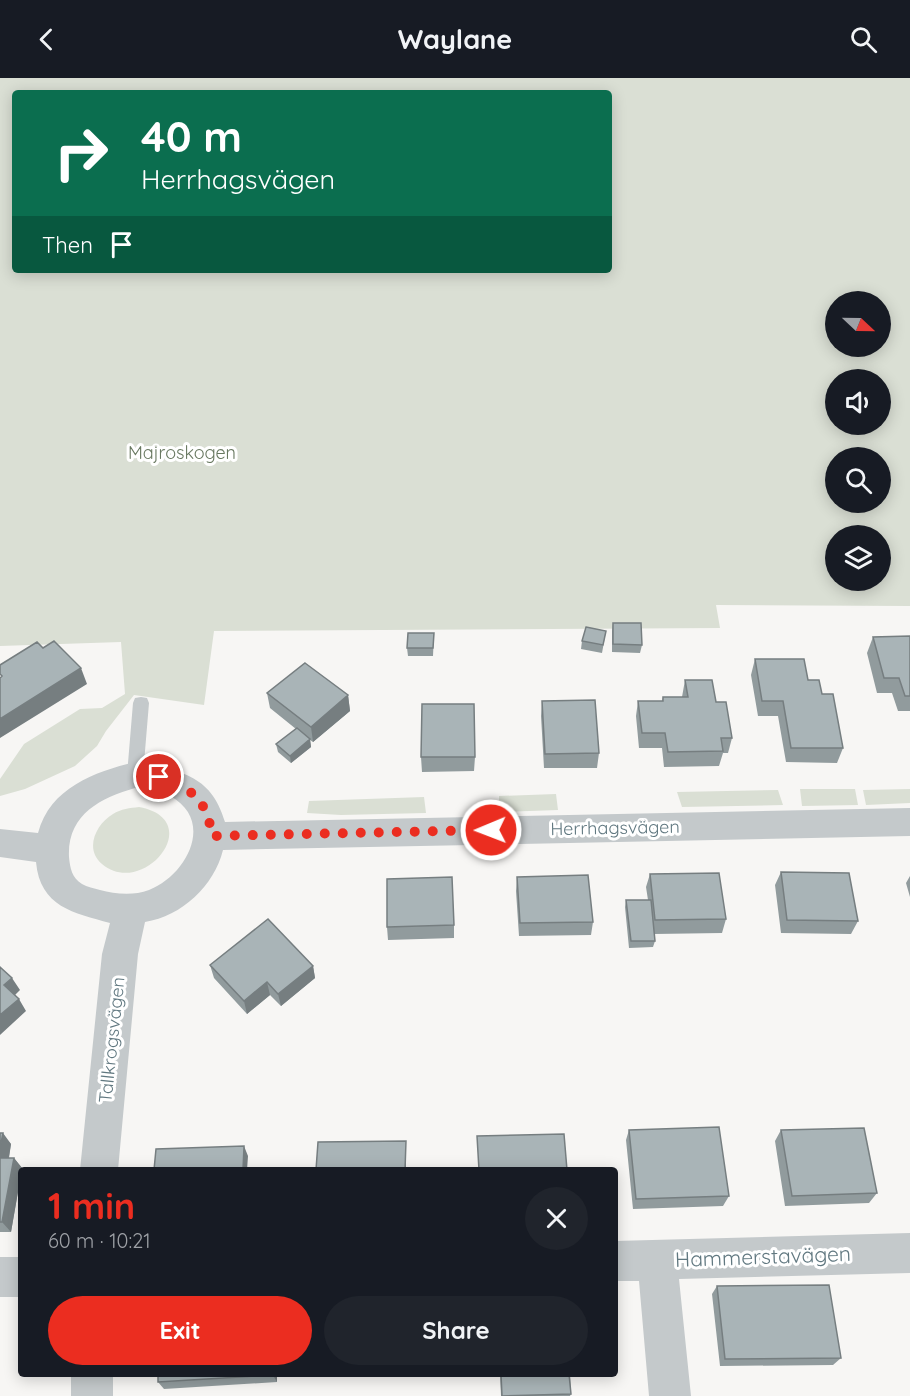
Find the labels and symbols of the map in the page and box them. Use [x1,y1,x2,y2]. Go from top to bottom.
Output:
north arrow [825,291,891,357]
park label: Majroskogen [128,441,236,464]
pin [133,751,184,802]
position arrow [459,798,523,862]
street label: Herrhagsvägen [550,815,680,840]
street label: Tallkrogsvägen [93,976,130,1104]
street label: Hammerstavägen [675,1240,851,1272]

